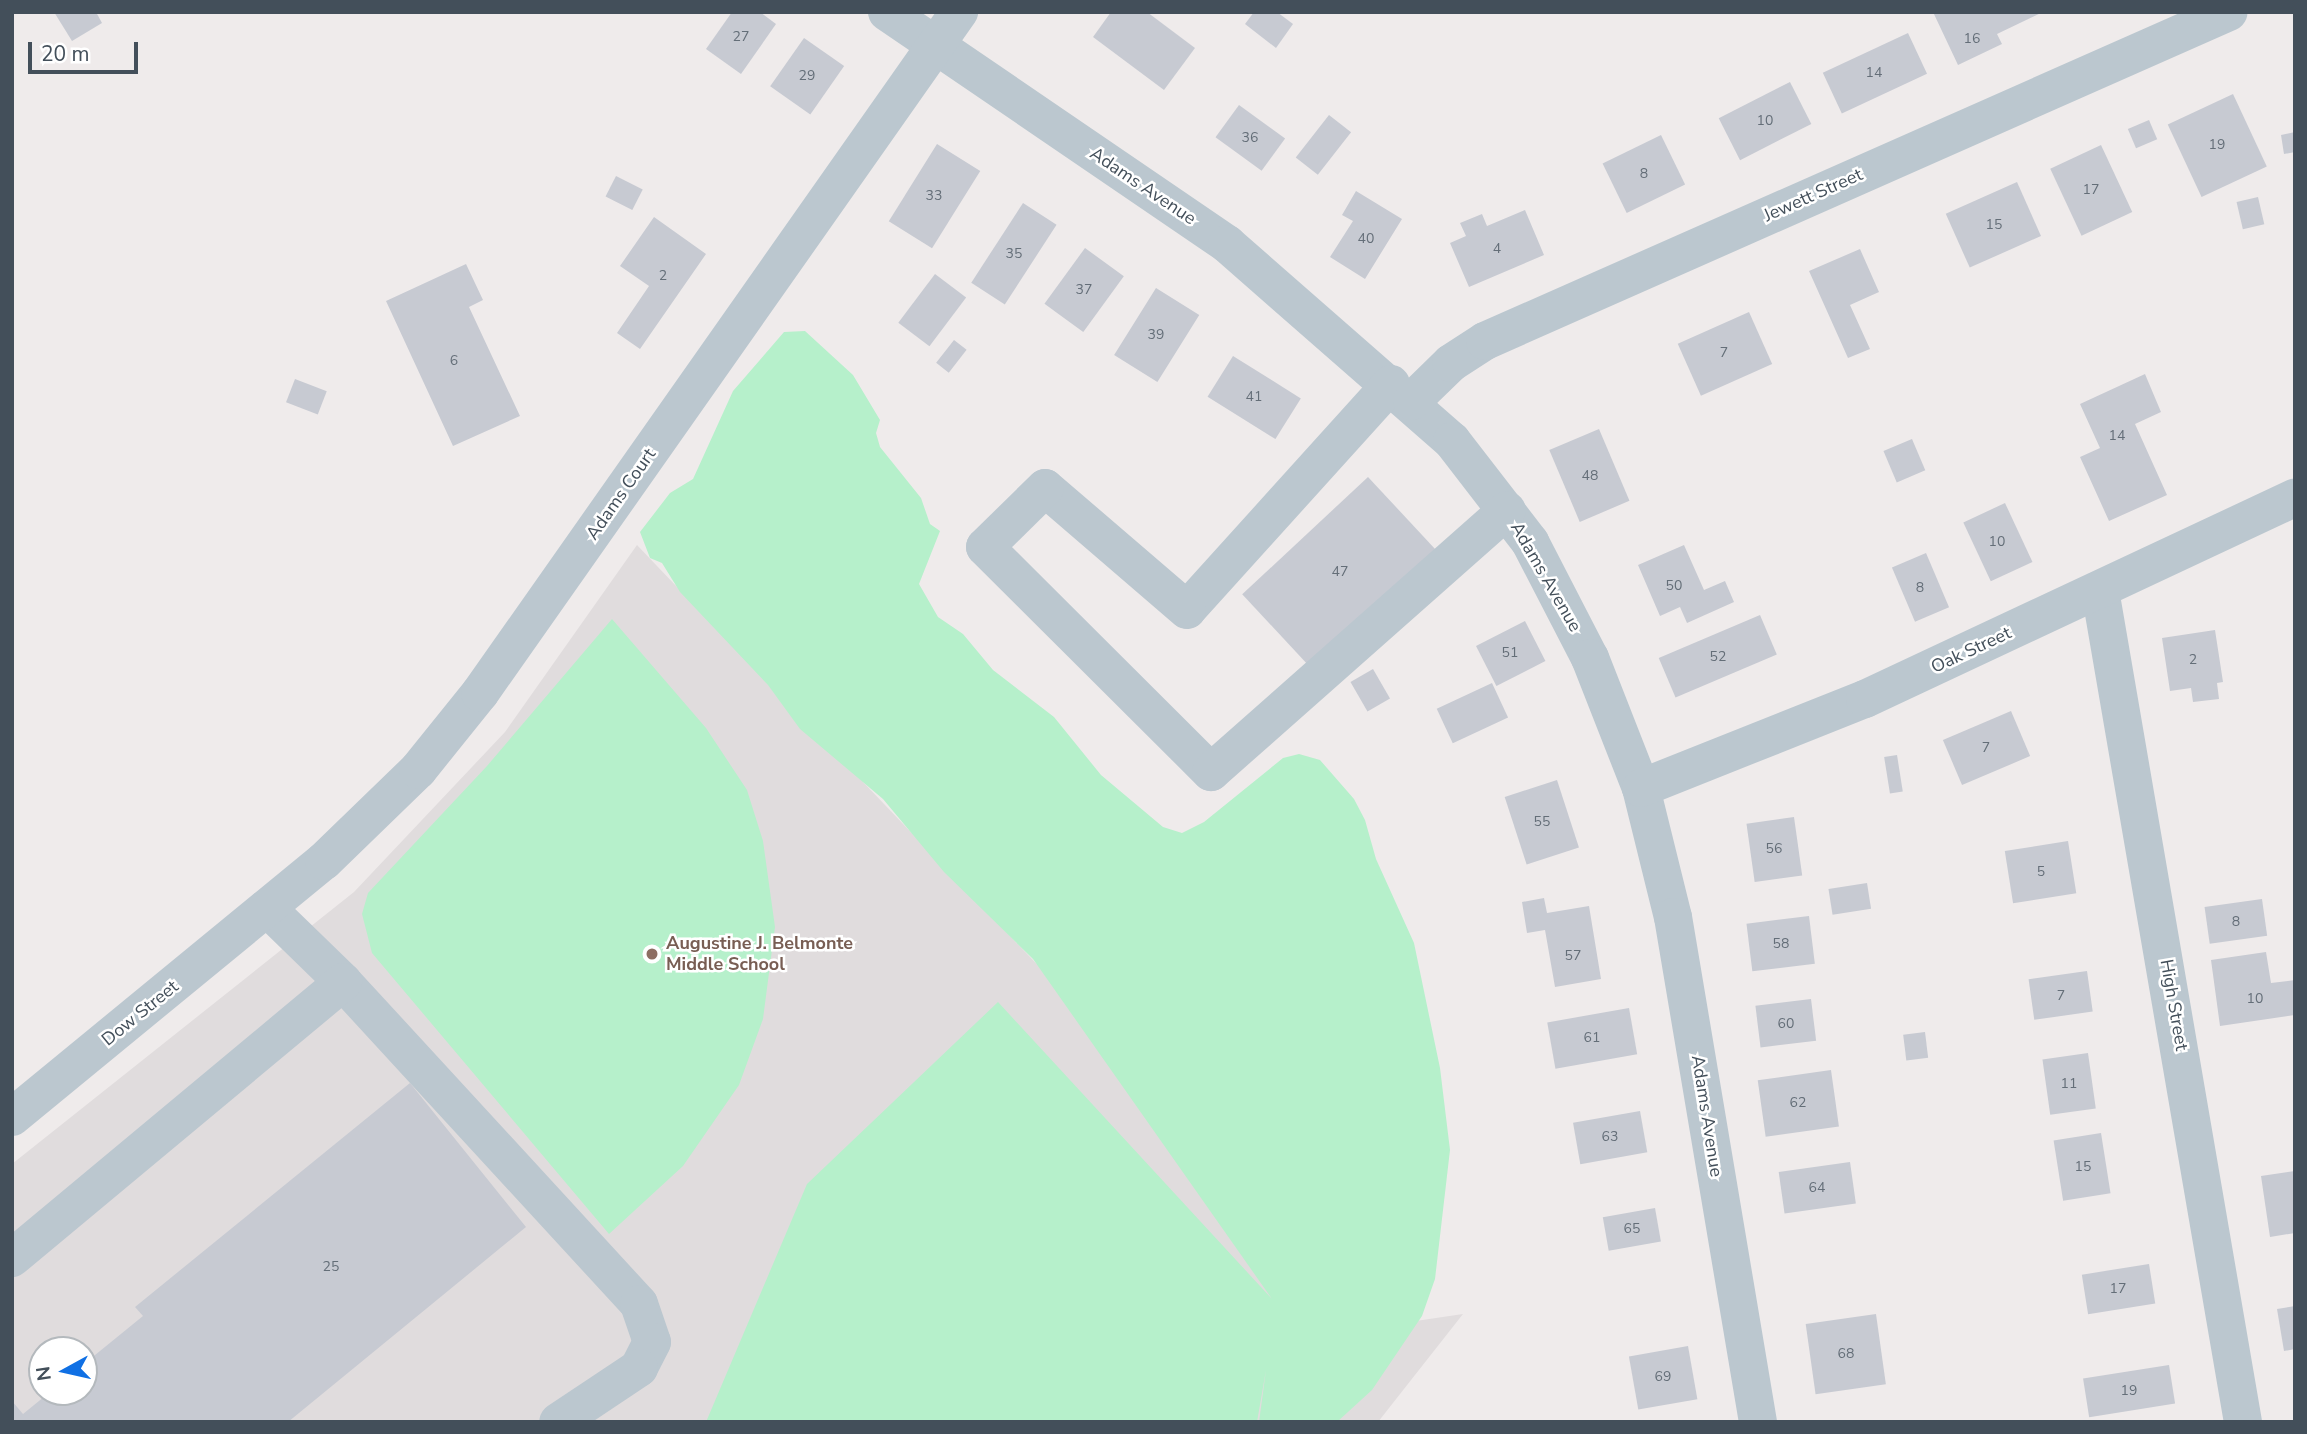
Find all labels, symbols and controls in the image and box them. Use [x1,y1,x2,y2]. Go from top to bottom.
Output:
scale bar [32,28,142,72]
house number: 27 [733,29,749,45]
house number: 16 [1964,31,1980,47]
text: 20 m [41,40,90,68]
house number: 14 [1866,65,1882,81]
house number: 29 [799,68,815,84]
house number: 10 [1757,113,1773,129]
house number: 36 [1242,130,1258,146]
house number: 19 [2209,137,2225,153]
street label: Adams Avenue [1086,143,1200,229]
street label: Jewett Street [1760,164,1866,226]
house number: 8 [1640,166,1648,182]
house number: 17 [2083,182,2099,198]
house number: 33 [926,188,942,204]
house number: 15 [1986,217,2002,233]
house number: 40 [1358,231,1374,247]
house number: 4 [1493,241,1501,257]
house number: 35 [1006,246,1022,262]
house number: 2 [659,268,667,284]
house number: 37 [1076,282,1092,298]
house number: 39 [1148,327,1164,343]
house number: 7 [1720,345,1728,361]
house number: 6 [450,353,458,369]
house number: 41 [1246,389,1262,405]
house number: 14 [2109,428,2125,444]
street label: Adams Court [582,444,660,544]
house number: 48 [1582,468,1598,484]
street label: Adams Avenue [1506,518,1586,636]
house number: 10 [1989,534,2005,550]
house number: 47 [1332,564,1348,580]
house number: 50 [1666,578,1682,594]
house number: 8 [1916,580,1924,596]
street label: Oak Street [1927,622,2015,678]
house number: 51 [1502,645,1518,661]
house number: 52 [1710,649,1726,665]
house number: 2 [2189,652,2197,668]
house number: 7 [1982,740,1990,756]
house number: 55 [1534,814,1550,830]
house number: 56 [1766,841,1782,857]
house number: 5 [2037,864,2045,880]
house number: 8 [2232,914,2240,930]
place label: Augustine J. Belmonte Middle School [666,933,853,976]
house number: 58 [1773,936,1789,952]
marker: Augustine J. Belmonte Middle School [644,946,660,962]
house number: 57 [1565,948,1581,964]
street label: High Street [2155,958,2193,1052]
street label: Dow Street [97,976,183,1050]
house number: 7 [2057,988,2065,1004]
house number: 10 [2247,991,2263,1007]
house number: 60 [1778,1016,1794,1032]
house number: 61 [1584,1030,1600,1046]
street label: Adams Avenue [1687,1054,1727,1178]
house number: 11 [2061,1076,2077,1092]
house number: 62 [1790,1095,1806,1111]
house number: 63 [1602,1129,1618,1145]
house number: 15 [2075,1159,2091,1175]
house number: 64 [1809,1180,1825,1196]
house number: 65 [1624,1221,1640,1237]
house number: 25 [323,1259,339,1275]
house number: 17 [2110,1281,2126,1297]
north arrow [28,1336,98,1406]
house number: 68 [1838,1346,1854,1362]
text: N [30,1365,58,1382]
house number: 69 [1655,1369,1671,1385]
house number: 19 [2121,1383,2137,1399]

